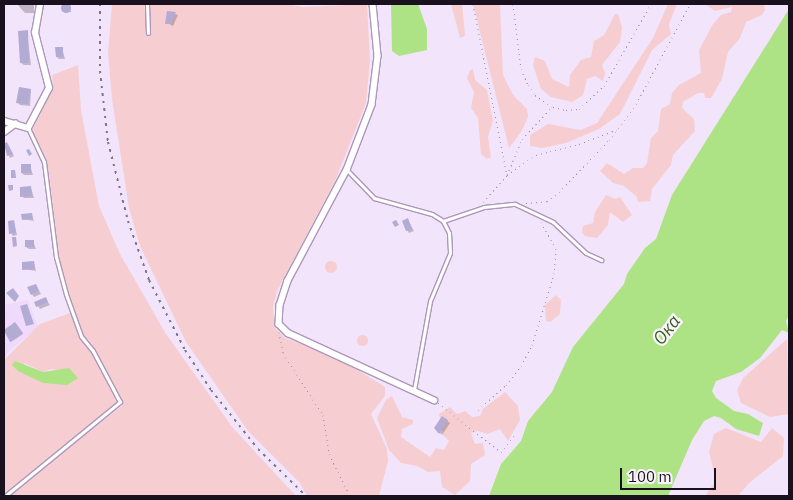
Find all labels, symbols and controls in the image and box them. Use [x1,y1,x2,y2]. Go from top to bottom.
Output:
water label: Ока [649,311,685,349]
scale bar [623,458,719,490]
text: 100 m [628,467,672,486]

